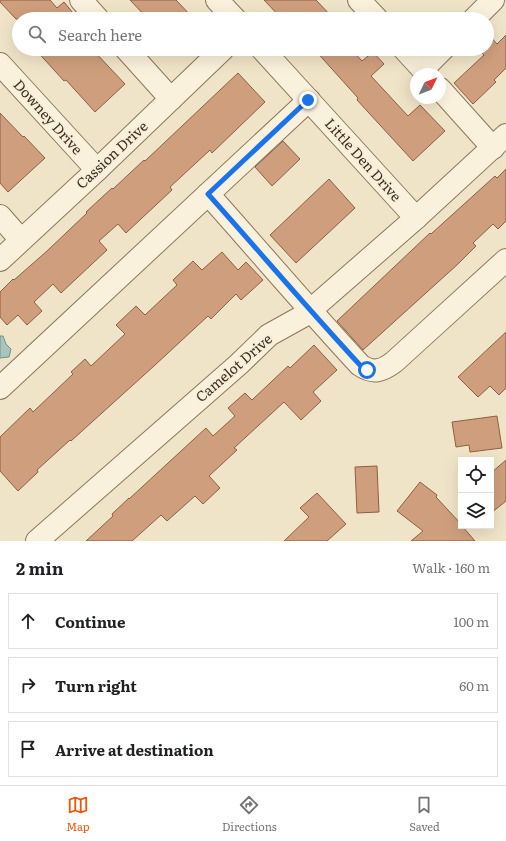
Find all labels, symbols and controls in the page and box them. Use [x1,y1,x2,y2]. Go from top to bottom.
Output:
search box [12,12,494,56]
icon: search [26,23,48,45]
text: Search here [58,23,142,46]
north arrow [410,68,446,104]
street label: Downey Drive [10,74,88,158]
route end [299,91,317,109]
street label: Little Den Drive [321,113,407,205]
street label: Cassion Drive [71,116,152,193]
street label: Camelot Drive [191,328,276,406]
route start [358,361,376,379]
map controls [458,457,494,529]
button: locate [458,457,494,493]
button: layers [458,493,494,529]
text: 2 min [16,555,64,580]
text: Walk · 160 m [412,558,490,577]
icon: ahead [17,610,39,632]
text: Continue [55,610,125,633]
text: 100 m [453,612,489,631]
icon: right [17,674,39,696]
text: Turn right [55,674,137,697]
text: 60 m [459,676,489,695]
icon: arrive [17,738,39,760]
text: Arrive at destination [55,738,214,761]
tab: Map [66,794,90,834]
tab: Directions [222,794,277,834]
tab: Saved [409,794,440,834]

